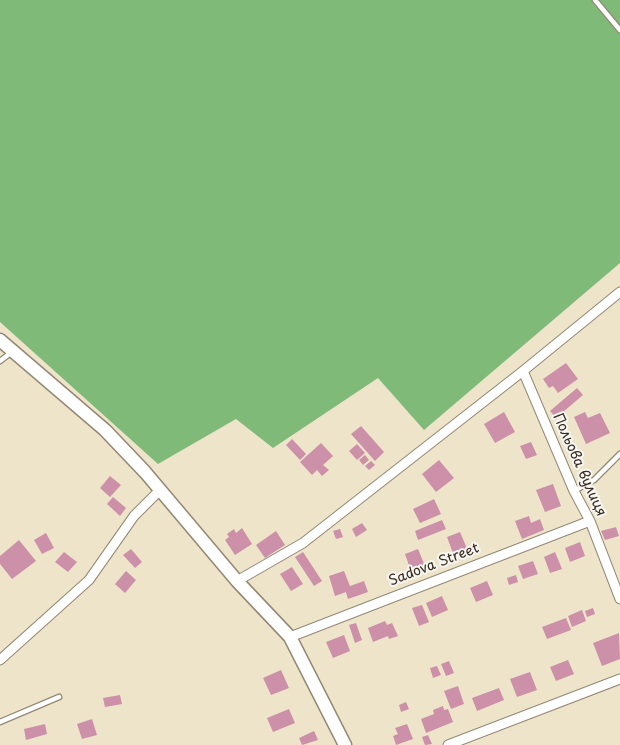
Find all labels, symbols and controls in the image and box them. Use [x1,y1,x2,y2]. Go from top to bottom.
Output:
street label: Польова вулиця [549,411,609,519]
street label: Sadova Street [387,540,481,590]

